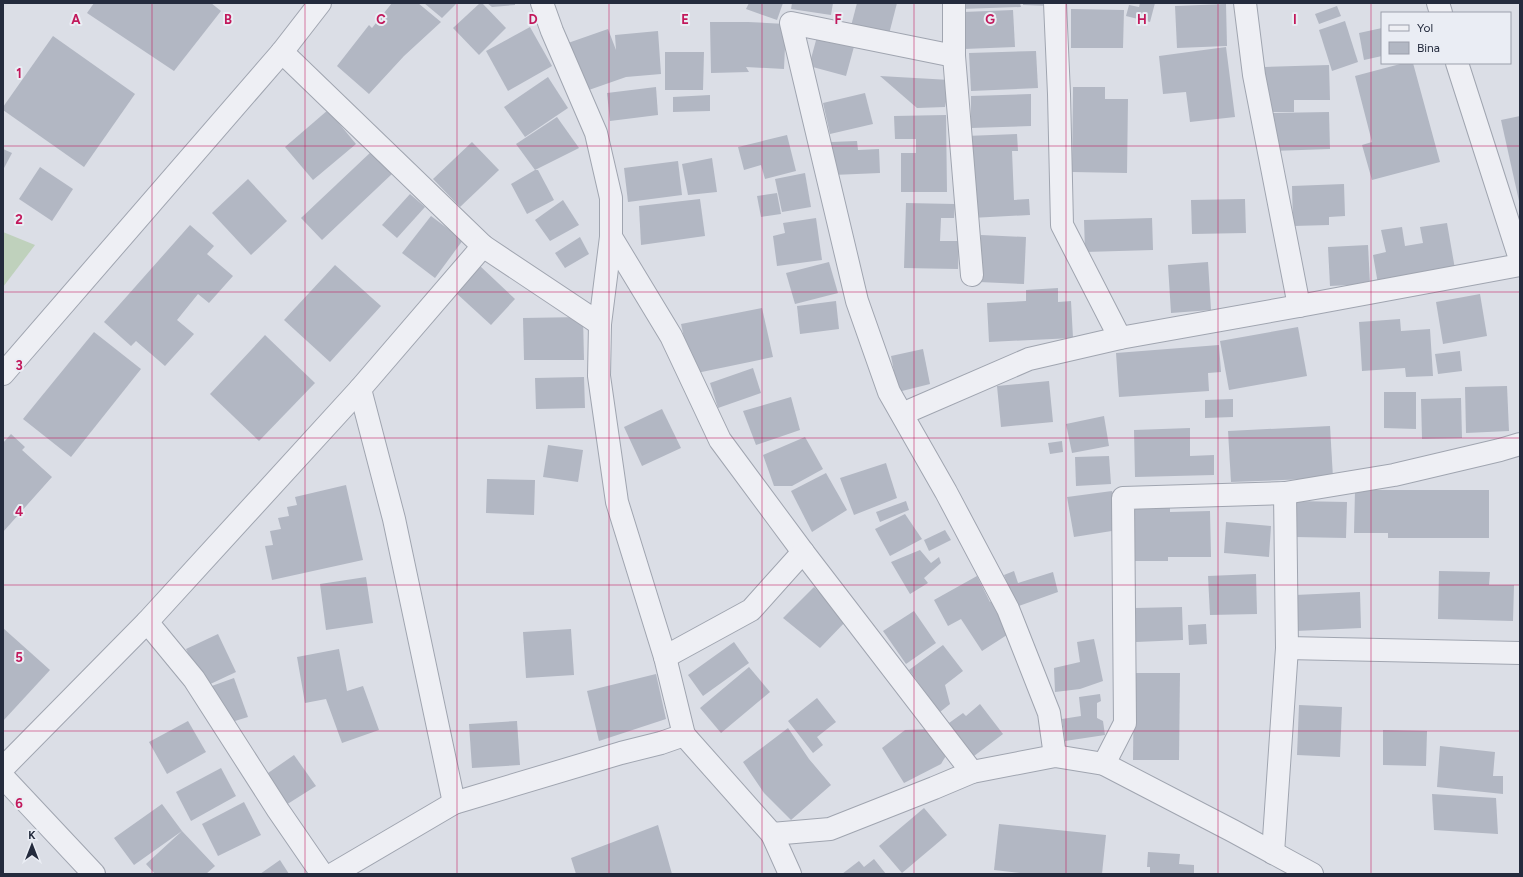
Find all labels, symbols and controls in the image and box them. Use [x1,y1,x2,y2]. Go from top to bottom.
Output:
text: A [71,12,81,27]
text: B [224,12,232,27]
text: C [376,12,386,27]
text: D [528,12,538,27]
text: E [681,12,689,27]
text: F [834,12,842,27]
text: G [985,12,995,27]
text: H [1137,12,1147,27]
text: I [1293,12,1297,27]
legend [1381,12,1511,64]
text: Yol [1417,21,1433,35]
text: Bina [1417,41,1440,55]
text: 1 [16,66,22,81]
text: 2 [15,212,23,227]
text: 3 [15,358,23,373]
text: 4 [15,504,23,519]
text: 5 [15,650,23,665]
text: 6 [15,796,23,811]
north arrow [12,825,52,865]
text: K [28,829,36,842]

